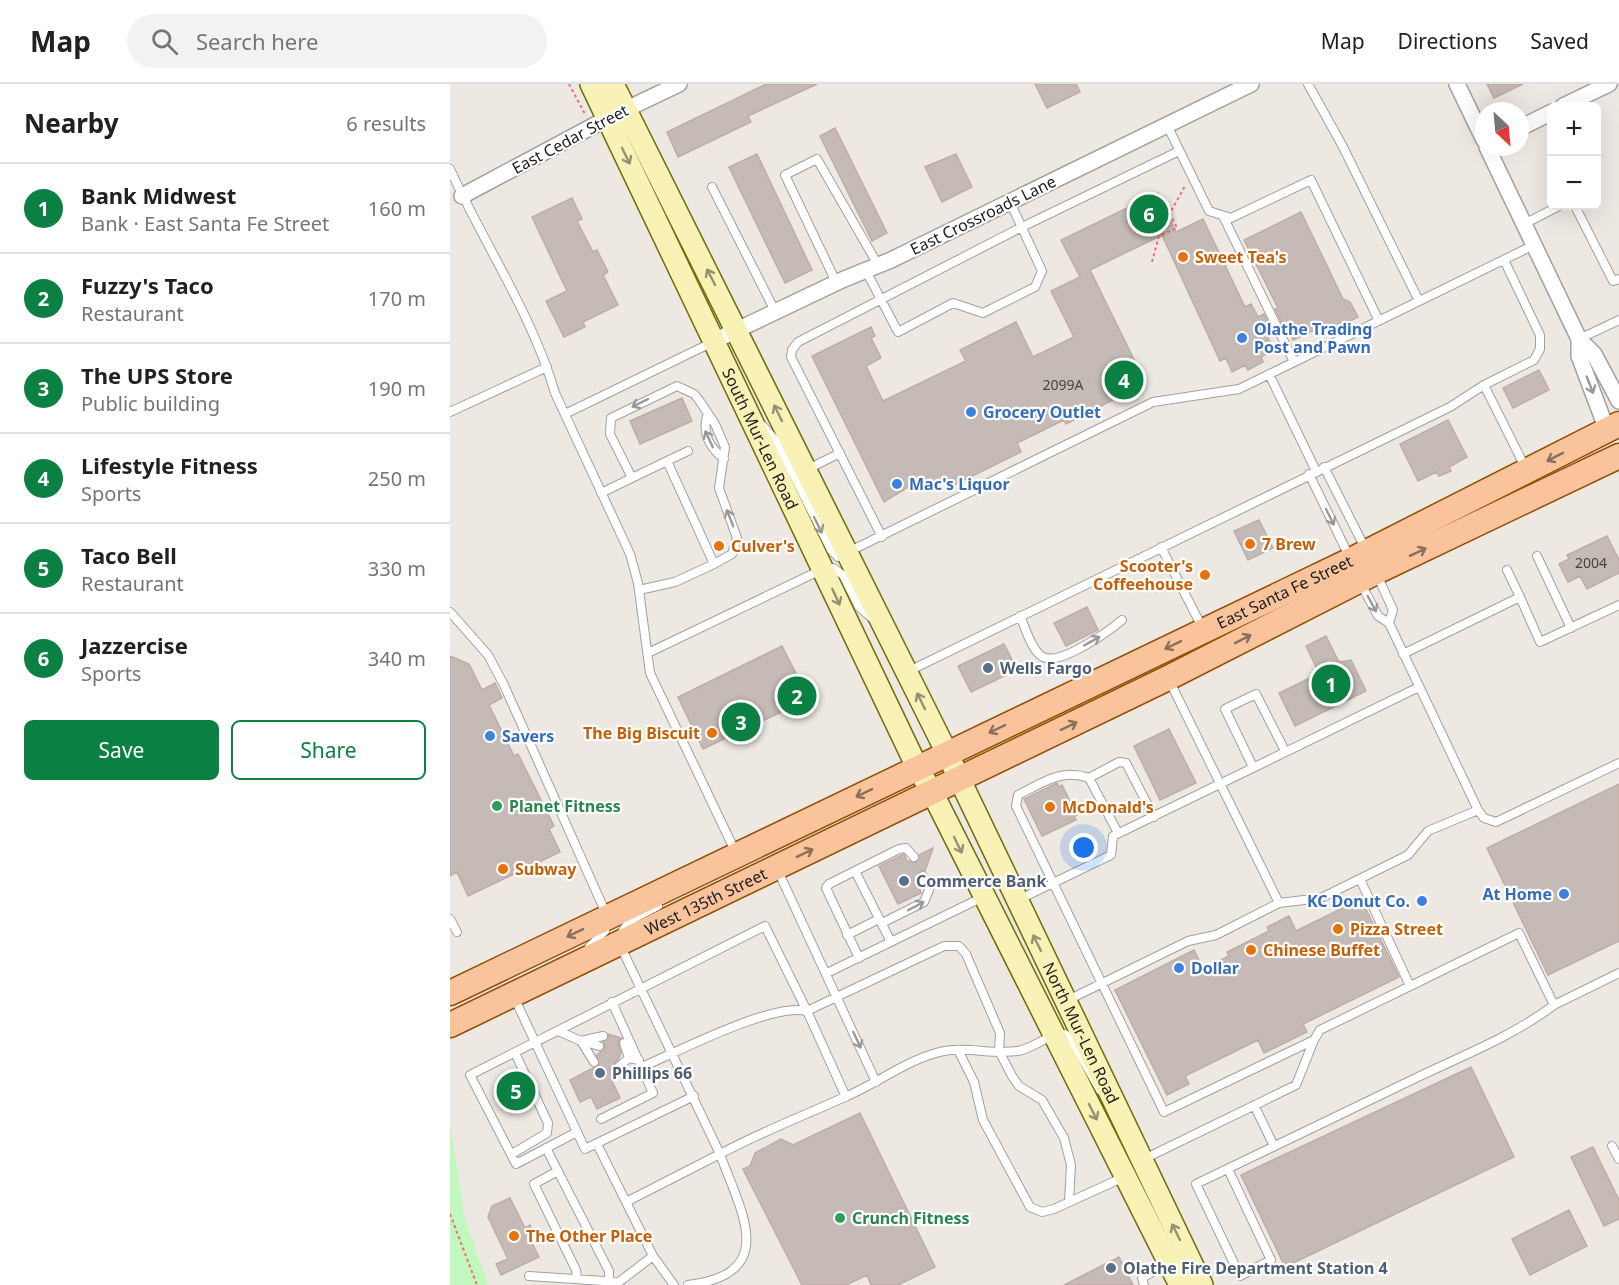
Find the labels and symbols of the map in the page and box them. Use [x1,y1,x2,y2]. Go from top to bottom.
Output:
street label: East Cedar Street [508,99,632,179]
north arrow [1475,102,1529,156]
one-way arrow [620,146,632,164]
street label: East Crossroads Lane [906,170,1060,260]
pin: 6 [1130,192,1168,236]
place label: Sweet Tea's [1195,246,1287,268]
marker: Sweet Tea's [1176,250,1190,264]
one-way arrow [705,269,716,287]
place label: Olathe Trading Post and Pawn [1254,318,1372,358]
marker: Olathe Trading Post and Pawn [1235,331,1249,345]
pin: 4 [1104,358,1144,402]
street label: South Mur-Len Road [717,364,803,513]
house number: 2099A [1043,375,1084,394]
one-way arrow [1585,375,1596,394]
one-way arrow [632,398,650,410]
place label: Grocery Outlet [983,401,1101,423]
one-way arrow [772,404,784,422]
marker: Grocery Outlet [964,405,978,419]
one-way arrow [703,431,714,449]
one-way arrow [1546,451,1564,463]
place label: Mac's Liquor [909,473,1010,495]
marker: Mac's Liquor [890,477,904,491]
one-way arrow [1325,507,1336,525]
one-way arrow [724,509,735,528]
one-way arrow [813,516,825,534]
place label: 7 Brew [1262,533,1316,555]
place label: Culver's [731,535,795,557]
marker: 7 Brew [1243,537,1257,551]
marker: Culver's [712,539,726,553]
one-way arrow [1408,545,1426,557]
street label: East Santa Fe Street [1213,550,1356,634]
house number: 2004 [1575,553,1607,572]
place label: Scooter's Coffeehouse [1093,555,1193,595]
marker: Scooter's Coffeehouse [1198,568,1212,582]
one-way arrow [831,588,843,606]
one-way arrow [1366,595,1378,613]
one-way arrow [1234,633,1252,644]
one-way arrow [1083,635,1100,647]
one-way arrow [1164,639,1182,651]
place label: Wells Fargo [1000,657,1092,679]
marker: Wells Fargo [981,661,995,675]
pin: 1 [1312,662,1350,706]
pin: 2 [778,674,816,718]
one-way arrow [914,692,926,710]
pin: 3 [722,700,760,744]
one-way arrow [1059,719,1077,731]
place label: The Big Biscuit [583,722,700,744]
one-way arrow [988,723,1006,735]
place label: Savers [502,725,554,747]
marker: The Big Biscuit [705,726,719,740]
marker: Savers [483,729,497,743]
one-way arrow [856,787,874,799]
place label: Planet Fitness [509,795,621,817]
place label: McDonald's [1062,796,1154,818]
marker: Planet Fitness [490,799,504,813]
marker: McDonald's [1043,800,1057,814]
your location [1069,833,1098,862]
one-way arrow [952,835,964,853]
one-way arrow [796,847,814,858]
place label: Subway [515,858,577,880]
marker: Subway [496,862,510,876]
street label: West 135th Street [641,862,771,940]
place label: Commerce Bank [916,870,1046,892]
marker: Commerce Bank [897,874,911,888]
place label: At Home [1482,883,1552,905]
marker: At Home [1557,887,1571,901]
place label: KC Donut Co. [1307,890,1410,912]
marker: KC Donut Co. [1415,894,1429,908]
one-way arrow [906,900,924,911]
place label: Pizza Street [1350,918,1443,940]
marker: Pizza Street [1331,922,1345,936]
one-way arrow [567,927,585,939]
one-way arrow [1030,935,1042,953]
place label: Chinese Buffet [1263,939,1380,961]
marker: Chinese Buffet [1244,943,1258,957]
place label: Dollar [1191,957,1239,979]
street label: North Mur-Len Road [1038,958,1124,1107]
marker: Dollar [1172,961,1186,975]
one-way arrow [851,1030,863,1048]
place label: Phillips 66 [612,1062,692,1084]
marker: Phillips 66 [593,1066,607,1080]
pin: 5 [496,1068,536,1114]
one-way arrow [1088,1103,1100,1121]
place label: Crunch Fitness [852,1207,970,1229]
marker: Crunch Fitness [833,1211,847,1225]
one-way arrow [1170,1224,1182,1242]
place label: The Other Place [526,1225,652,1247]
marker: The Other Place [507,1229,521,1243]
place label: Olathe Fire Department Station 4 [1123,1257,1388,1279]
marker: Olathe Fire Department Station 4 [1104,1261,1118,1275]

